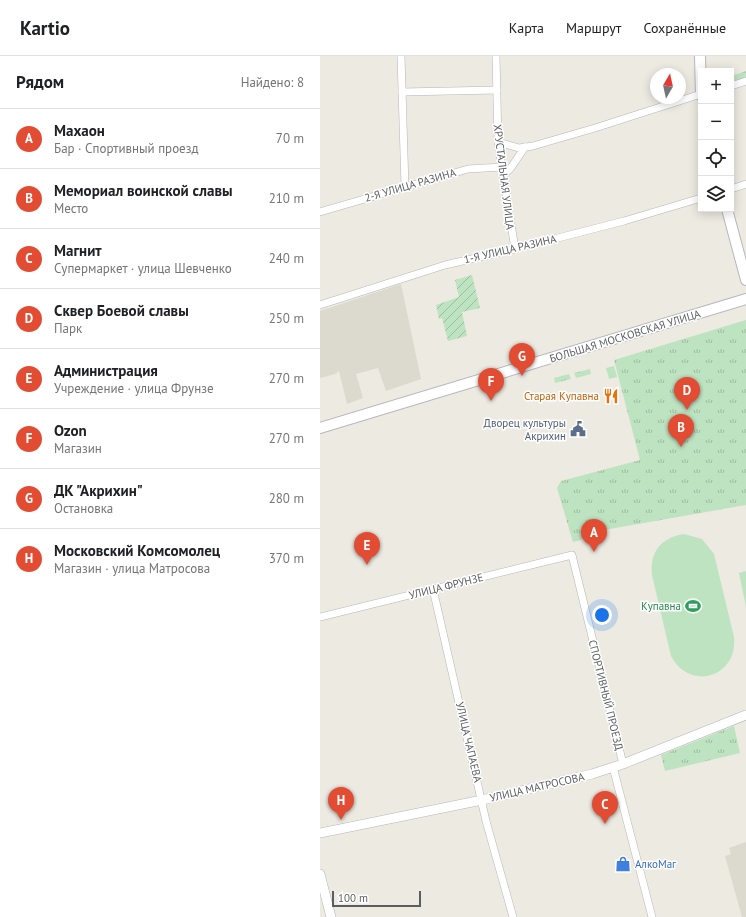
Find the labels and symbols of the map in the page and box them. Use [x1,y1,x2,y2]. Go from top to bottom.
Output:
north arrow [650,68,686,104]
street label: ХРУСТАЛЬНАЯ УЛИЦА [491,123,517,231]
street label: 2-Я УЛИЦА РАЗИНА [363,165,458,205]
street label: 1-Я УЛИЦА РАЗИНА [462,231,558,266]
street label: БОЛЬШАЯ МОСКОВСКАЯ УЛИЦА [548,306,703,366]
pin: G [509,343,535,376]
pin: F [478,368,504,401]
pin: D [674,377,700,410]
restaurant icon: Старая Купавна [602,387,620,405]
place label: Старая Купавна [524,389,599,403]
pin: B [668,414,694,447]
place label: Дворец культуры Акрихин [484,416,566,443]
public building icon: Дворец культуры Акрихин [569,420,587,438]
pin: A [581,519,607,552]
pin: E [354,532,380,565]
street label: УЛИЦА ФРУНЗЕ [407,570,485,602]
sports icon: Купавна [684,597,702,615]
place label: Купавна [641,599,681,613]
your location [592,605,612,625]
street label: СПОРТИВНЫЙ ПРОЕЗД [586,638,627,752]
street label: УЛИЦА ЧАПАЕВА [453,700,485,784]
street label: УЛИЦА МАТРОСОВА [488,769,586,805]
pin: H [328,787,354,820]
pin: C [592,791,618,824]
shop icon: АлкоМаг [614,855,632,873]
place label: АлкоМаг [635,857,677,871]
scale bar [332,889,421,908]

